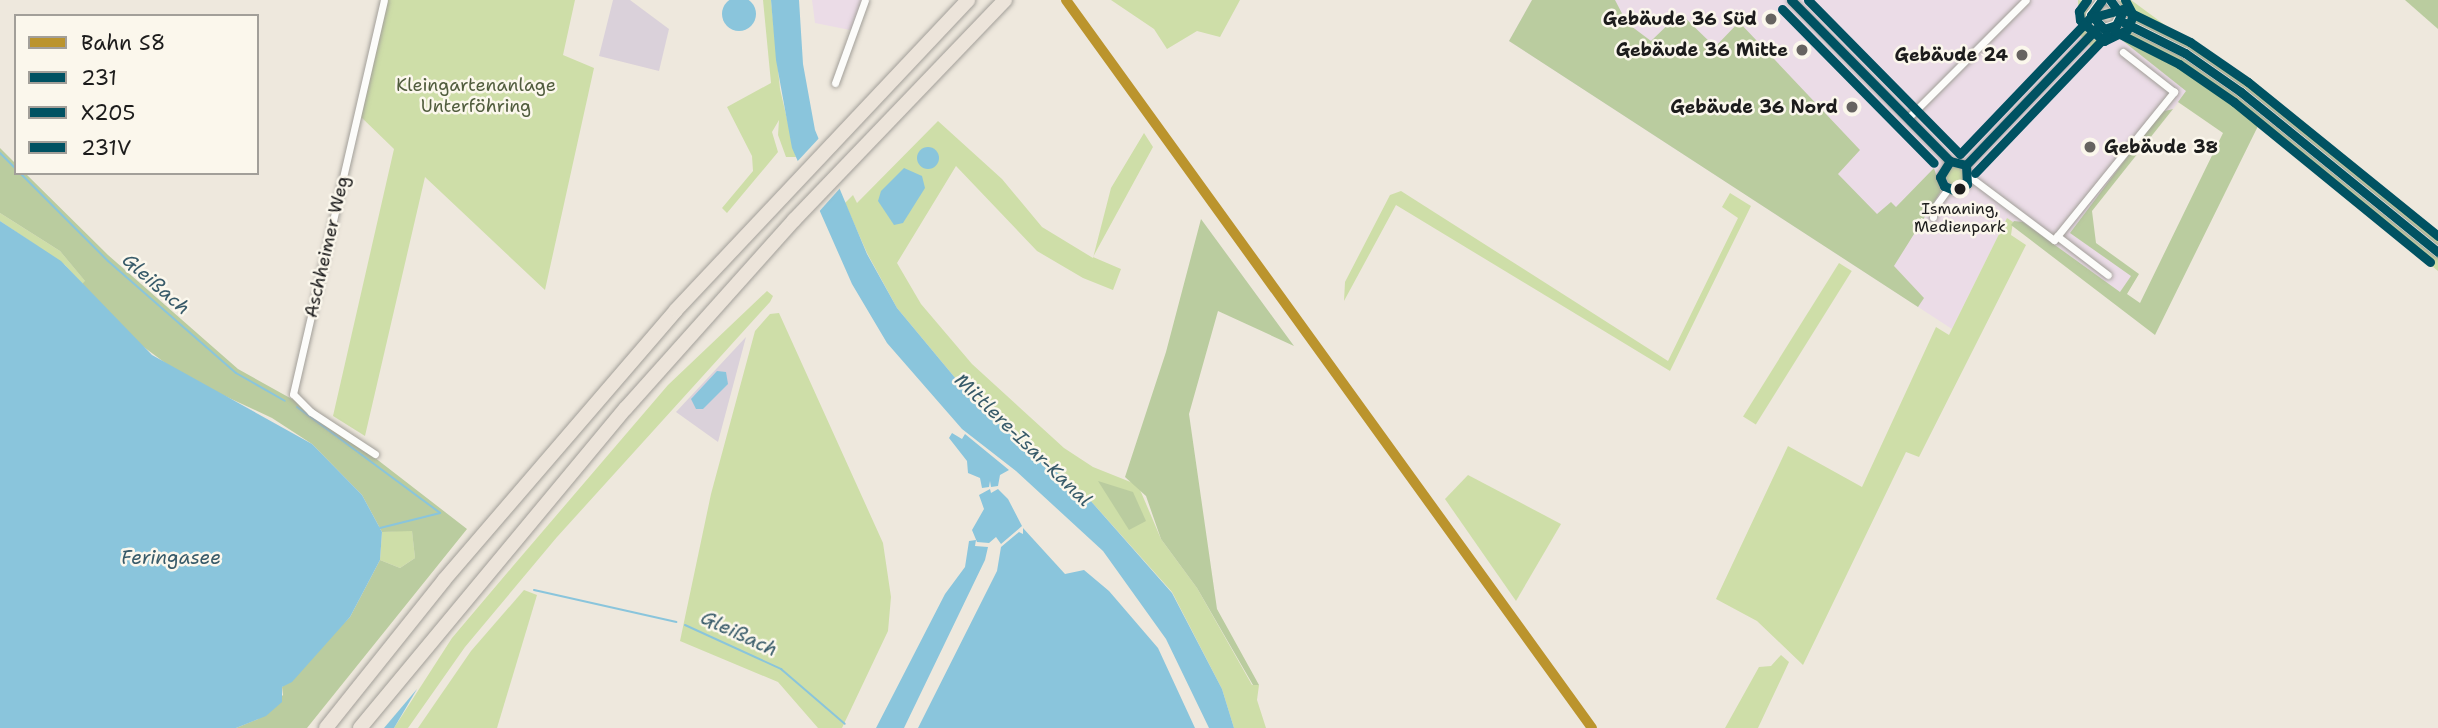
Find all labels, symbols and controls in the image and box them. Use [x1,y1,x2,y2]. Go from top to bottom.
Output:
place label: Gebäude 36 Süd [1603,8,1757,30]
marker: Gebäude 36 Süd [1763,11,1779,27]
legend [14,14,259,175]
text: Bahn S8 [81,29,165,57]
place label: Gebäude 36 Mitte [1616,39,1788,61]
marker: Gebäude 36 Mitte [1794,42,1810,58]
place label: Gebäude 24 [1895,44,2008,66]
marker: Gebäude 24 [2014,47,2030,63]
text: 231 [81,64,117,92]
park label: Kleingartenanlage Unterföhring [396,75,556,118]
place label: Gebäude 36 Nord [1670,96,1838,118]
text: X205 [81,99,135,127]
marker: Gebäude 36 Nord [1844,99,1860,115]
text: 231V [81,134,131,162]
place label: Gebäude 38 [2104,136,2218,158]
marker: Gebäude 38 [2082,139,2098,155]
street label: Aschheimer Weg [300,174,354,320]
marker: Ismaning, Medienpark [1953,182,1967,196]
place label: Ismaning, Medienpark [1914,199,2006,237]
water label: Gleißach [118,248,194,320]
water label: Mittlere-Isar-Kanal [950,369,1096,511]
water label: Feringasee [121,547,221,569]
water label: Gleißach [697,606,781,662]

